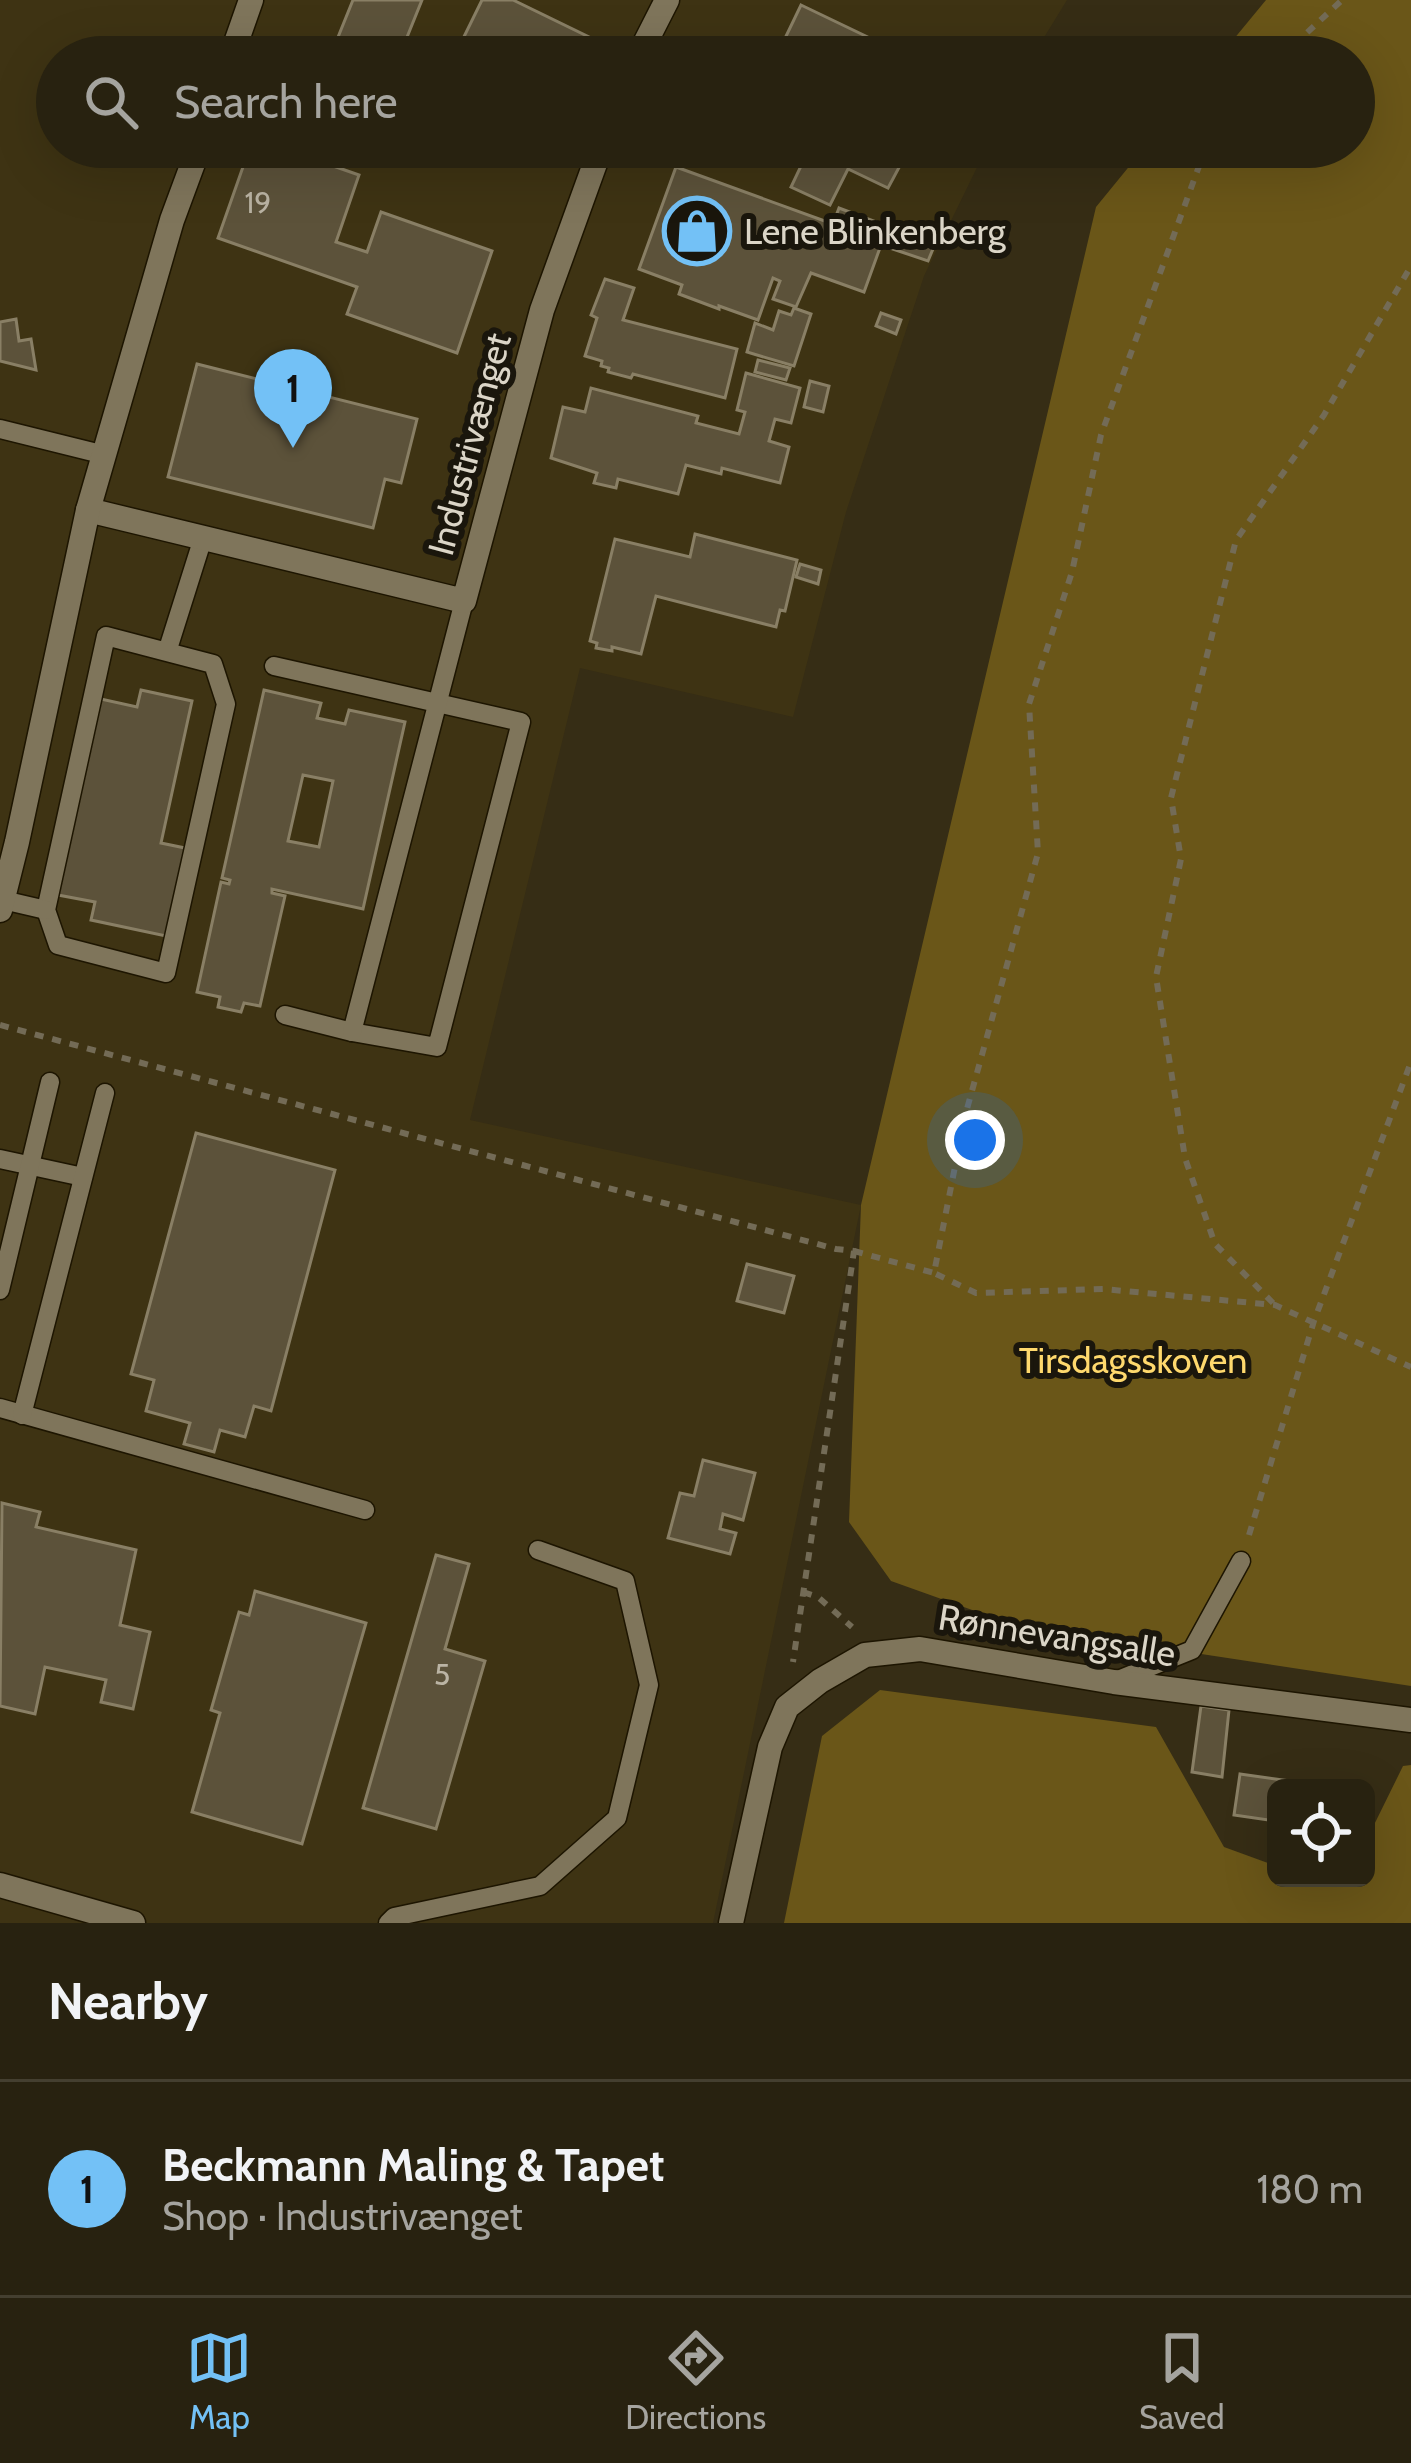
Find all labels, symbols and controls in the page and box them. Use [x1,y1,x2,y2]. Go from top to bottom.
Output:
search box [36,36,1375,168]
icon: search [78,69,144,135]
text: Search here [174,75,398,129]
house number: 19 [245,184,271,221]
shop icon: Lene Blinkenberg [662,196,732,266]
place label: Lene Blinkenberg [744,209,1007,253]
street label: Industrivænget [418,328,520,560]
pin: 1 [254,349,332,448]
your location [945,1110,1005,1170]
park label: Tirsdagsskoven [1019,1338,1247,1382]
street label: Rønnevangsalle [935,1595,1179,1675]
house number: 5 [434,1656,450,1693]
map controls [1267,1779,1375,1887]
button: locate [1267,1779,1375,1887]
text: Nearby [48,1970,208,2032]
text: Beckmann Maling & Tapet [162,2138,664,2192]
text: 1 [80,2165,94,2213]
text: 180 m [1256,2165,1363,2213]
text: Shop · Industrivænget [162,2192,523,2240]
tab: Map [186,2325,252,2437]
tab: Directions [625,2325,766,2437]
tab: Saved [1139,2325,1225,2437]

